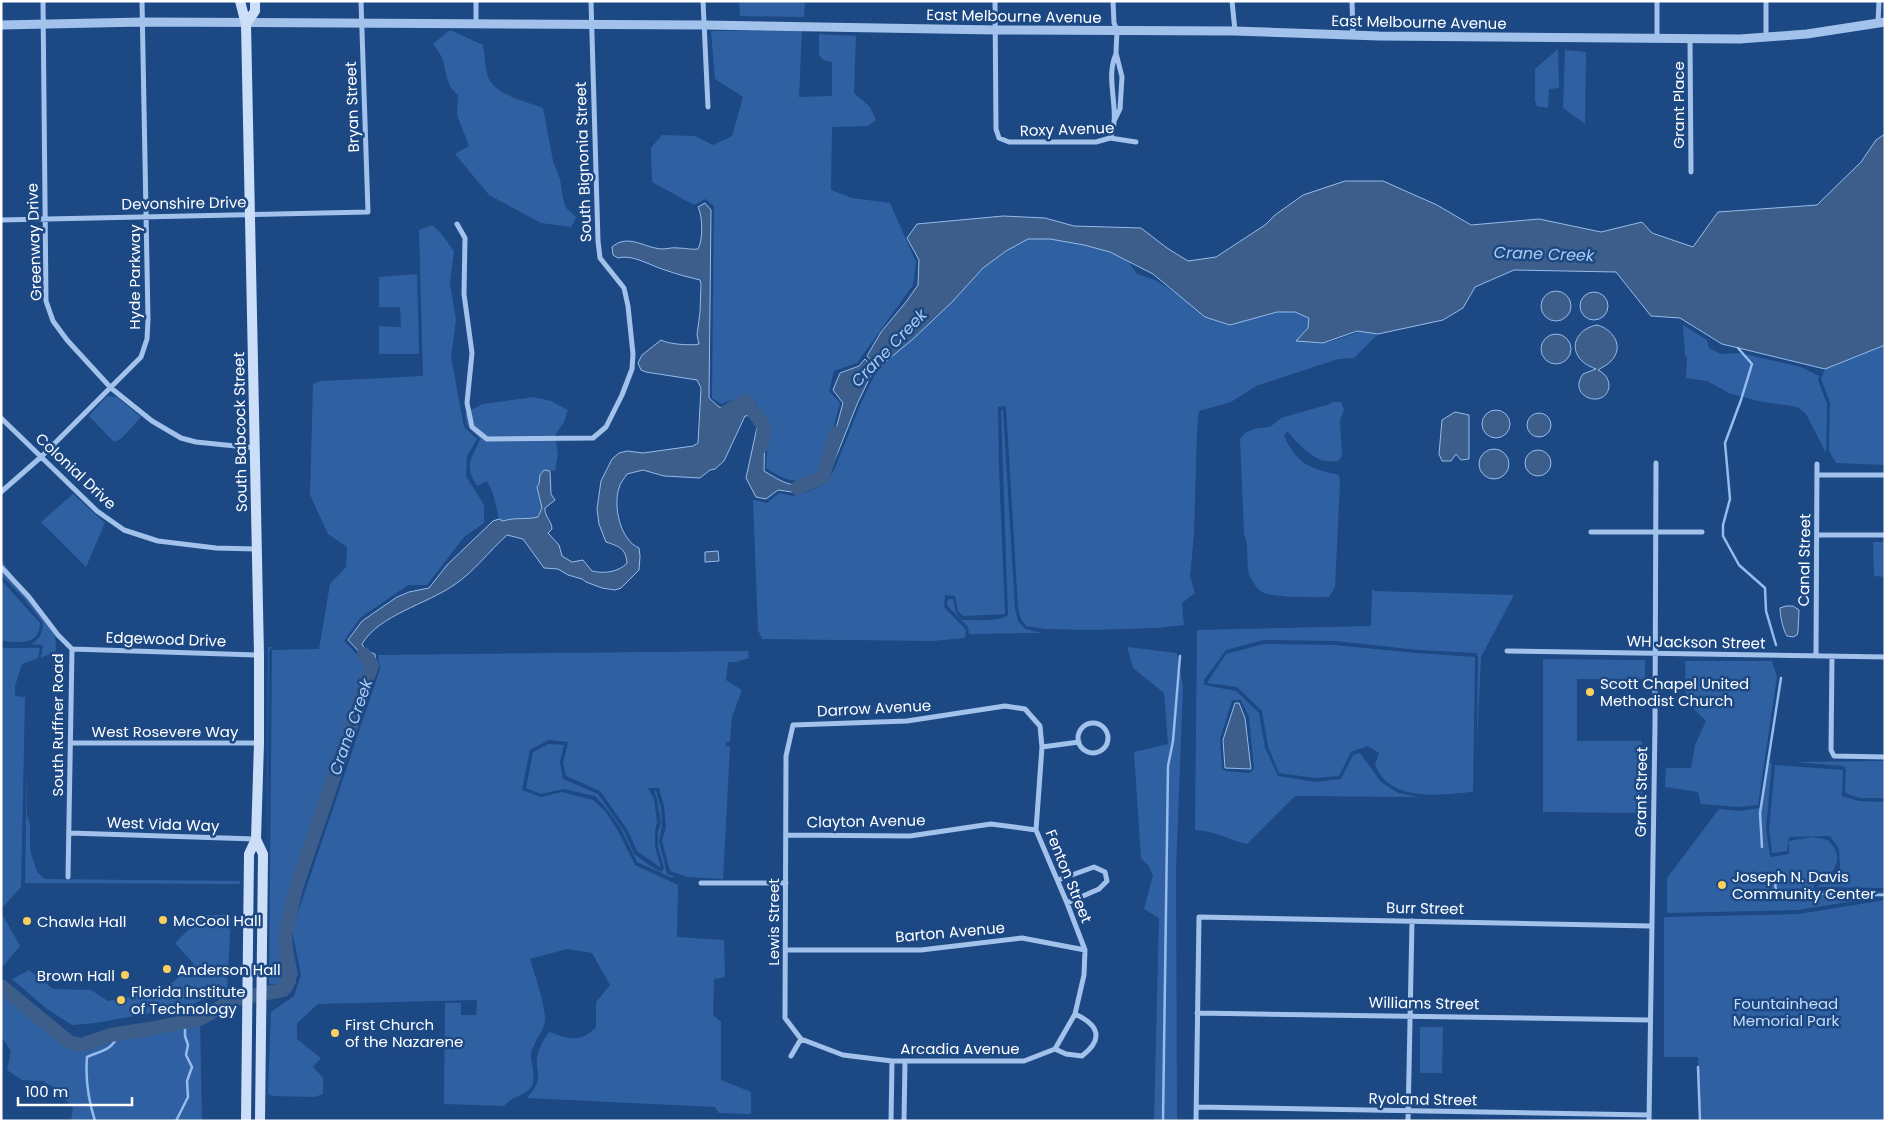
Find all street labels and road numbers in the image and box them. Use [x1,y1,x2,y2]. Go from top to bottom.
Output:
street label: East Melbourne Avenue [926,4,1102,28]
street label: East Melbourne Avenue [1331,10,1507,34]
street label: Bryan Street [340,61,364,153]
street label: Grant Place [1668,61,1689,149]
street label: South Bignonia Street [570,81,596,243]
street label: Roxy Avenue [1019,117,1115,141]
street label: Greenway Drive [21,183,47,301]
street label: Devonshire Drive [121,191,247,215]
street label: Hyde Parkway [124,224,145,330]
street label: South Babcock Street [228,352,252,512]
street label: Colonial Drive [31,428,121,514]
street label: Canal Street [1793,513,1815,607]
street label: Edgewood Drive [105,626,227,652]
street label: WH Jackson Street [1626,630,1766,654]
street label: South Ruffner Road [47,653,68,797]
street label: Darrow Avenue [816,695,932,721]
street label: West Rosevere Way [92,721,239,742]
street label: Grant Street [1630,747,1652,837]
street label: Clayton Avenue [806,809,926,833]
street label: West Vida Way [106,812,220,836]
street label: Fenton Street [1041,826,1097,926]
street label: Lewis Street [763,878,784,966]
street label: Burr Street [1386,897,1464,919]
street label: Barton Avenue [894,917,1006,947]
street label: Williams Street [1368,992,1480,1014]
street label: Arcadia Avenue [900,1038,1020,1059]
street label: Ryoland Street [1368,1088,1478,1110]

